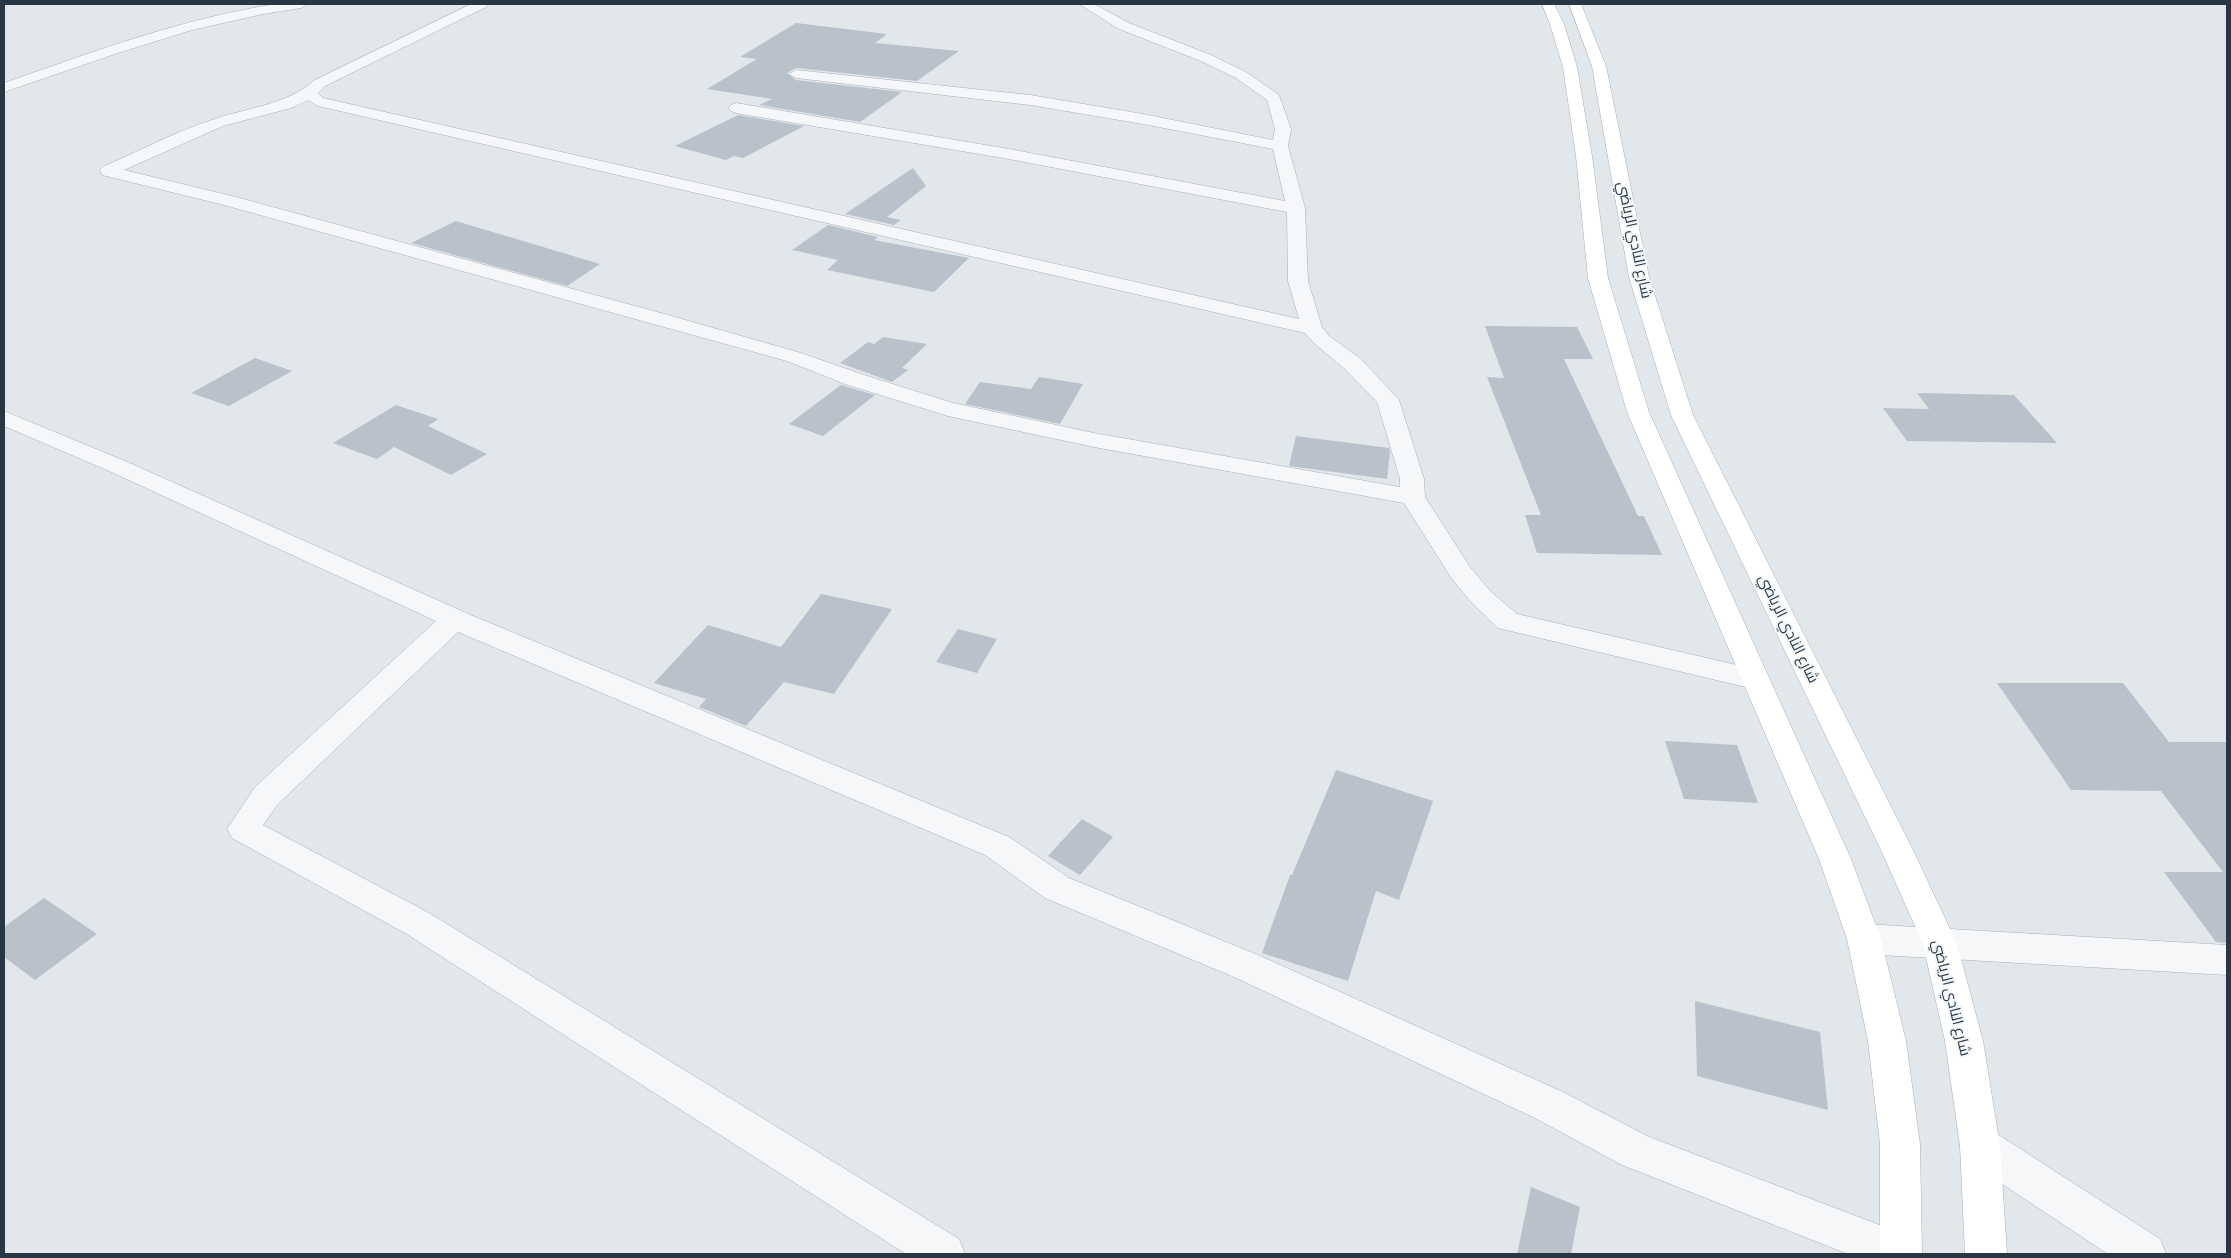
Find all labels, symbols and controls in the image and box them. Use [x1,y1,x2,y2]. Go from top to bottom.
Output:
street label: شارع النادي الرياضي [1613,180,1655,300]
street label: شارع النادي الرياضي [1754,572,1822,686]
street label: شارع النادي الرياضي [1928,938,1974,1058]

